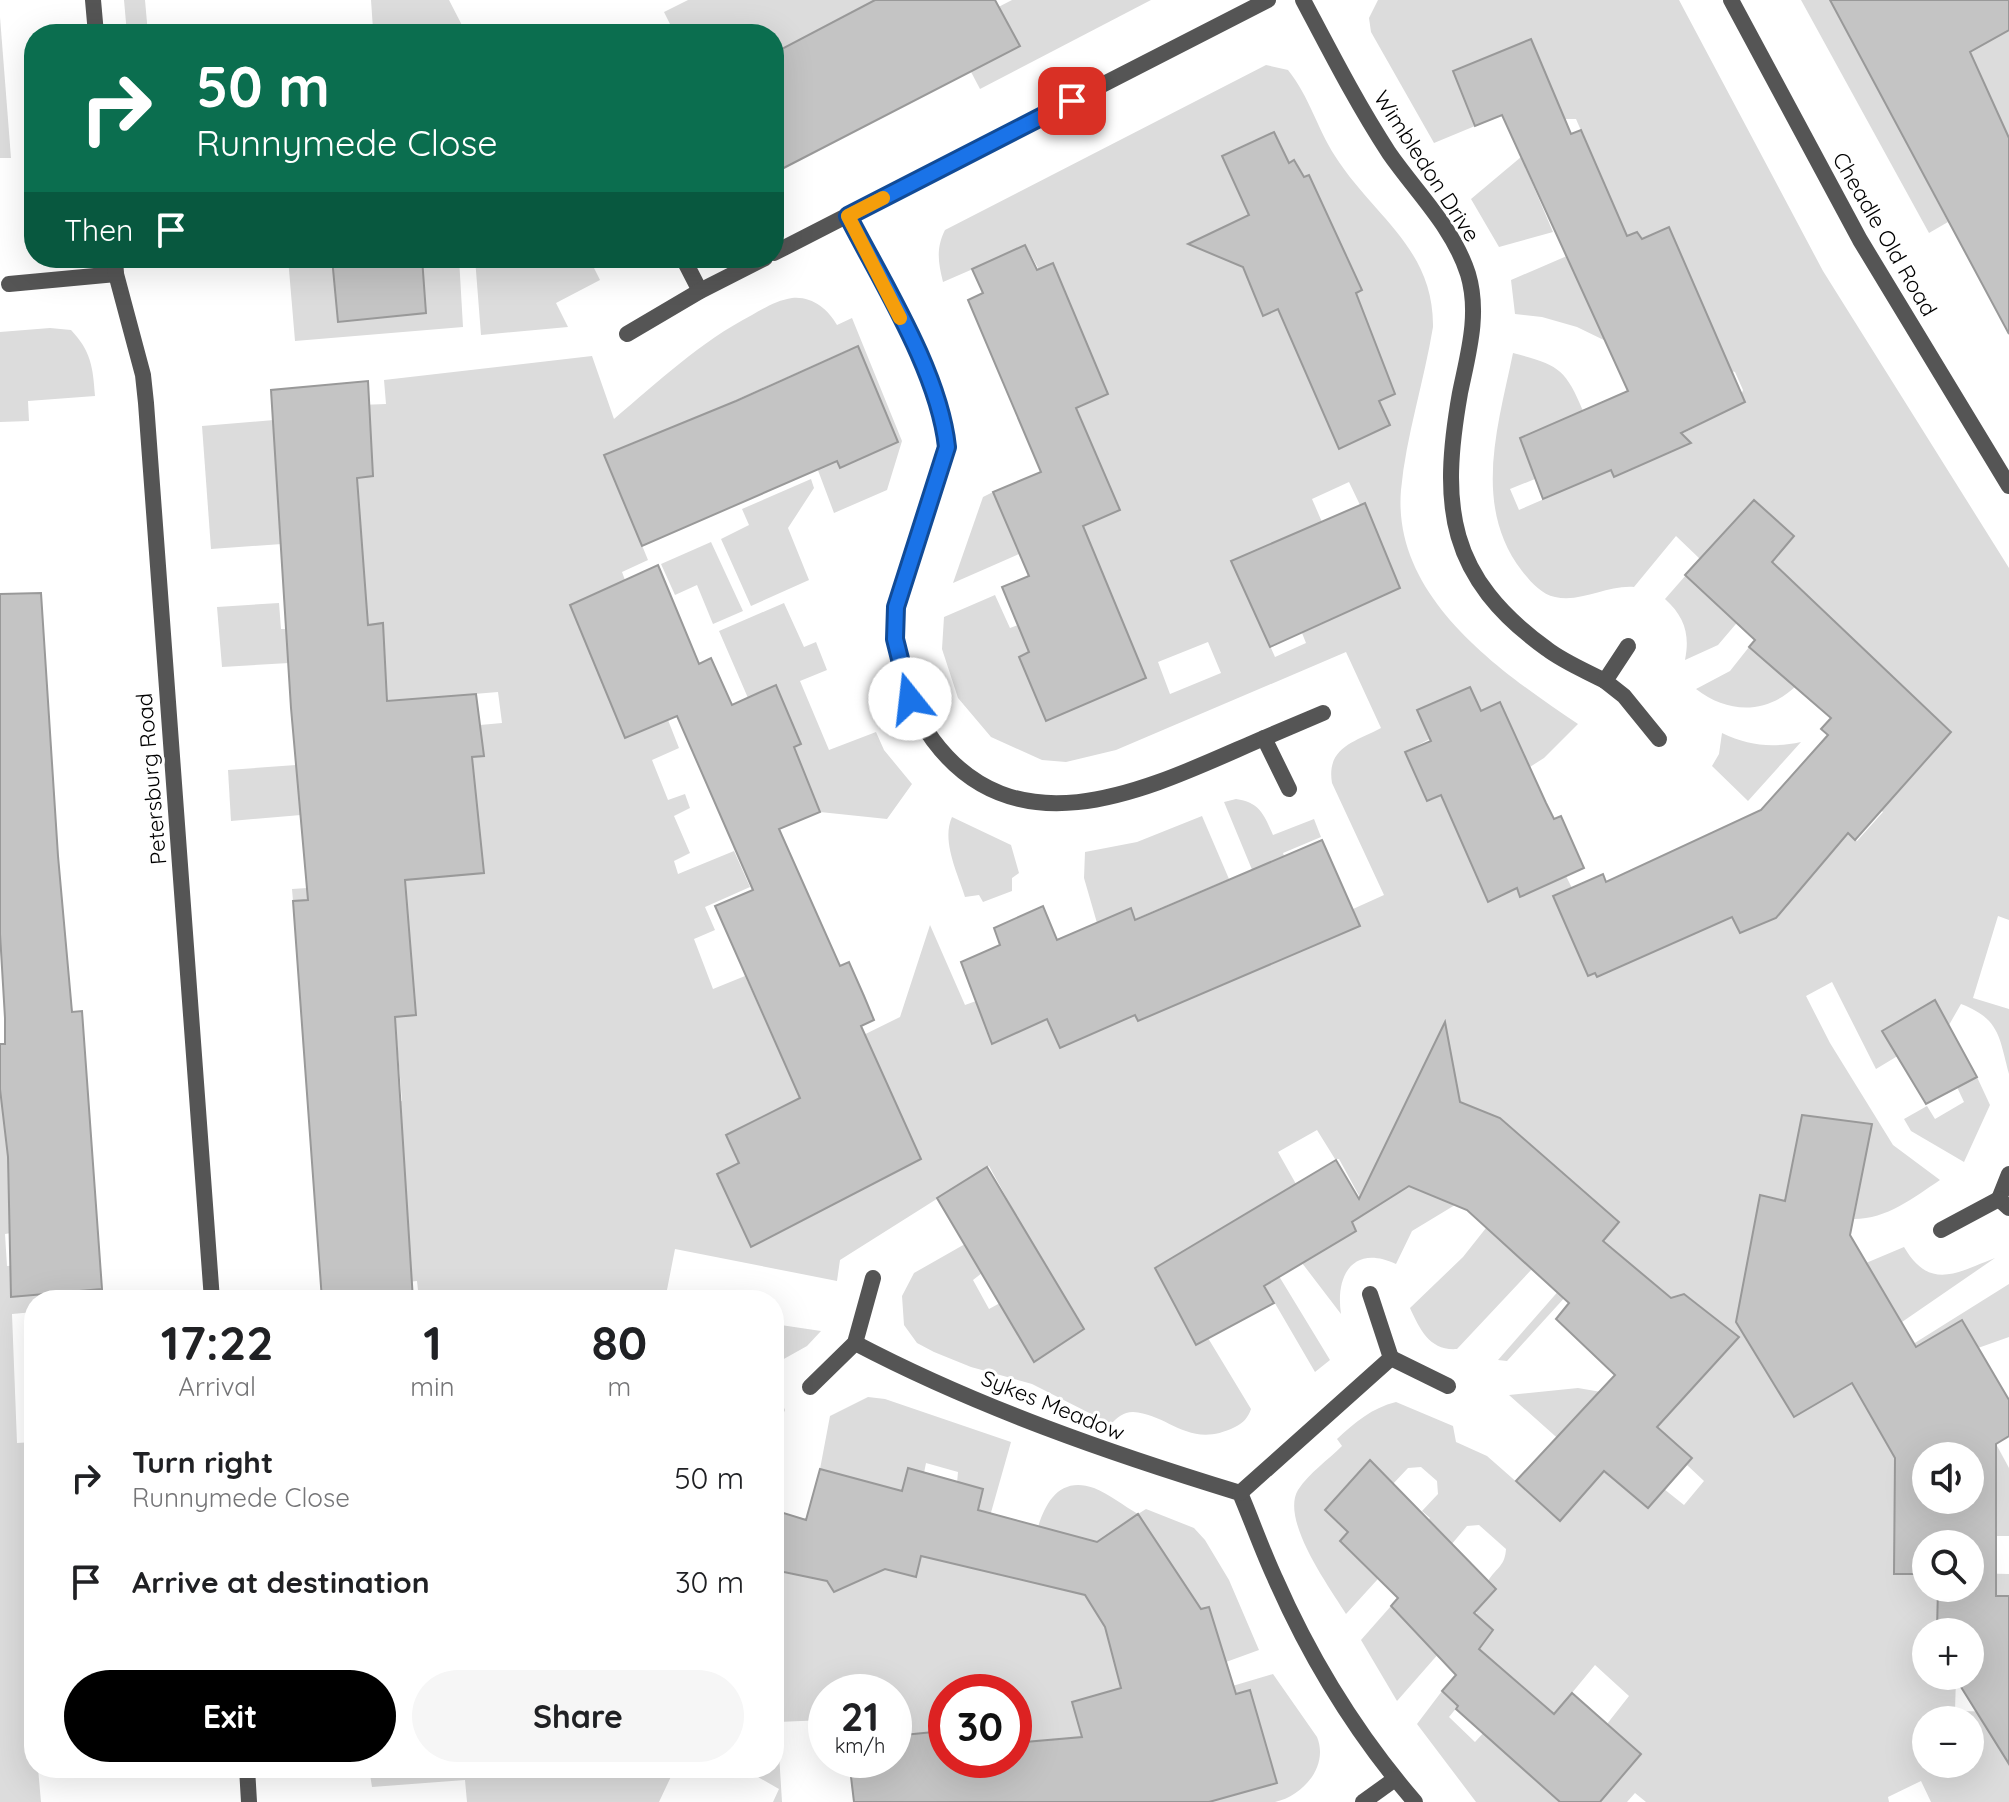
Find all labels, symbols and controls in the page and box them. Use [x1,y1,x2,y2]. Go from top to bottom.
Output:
text: 50 m [196,51,330,121]
icon: right [64,56,168,160]
pin [1038,67,1106,135]
icon: arrive [1050,79,1094,123]
street label: Wimbledon Drive [1368,85,1486,247]
text: Runnymede Close [196,120,498,165]
street label: Cheadle Old Road [1827,147,1943,321]
icon: arrive [149,208,193,252]
text: Then [64,211,133,249]
position arrow [868,657,952,741]
street label: Petersburg Road [130,692,172,866]
text: 17:22 [161,1312,274,1372]
text: 1 [423,1312,442,1372]
text: 80 [591,1312,647,1372]
street label: Sykes Meadow [977,1364,1129,1446]
text: Arrival [178,1370,256,1403]
text: min [410,1370,455,1403]
text: m [607,1370,631,1403]
map controls [1912,1442,1984,1778]
button: sound [1912,1442,1984,1514]
text: Turn right [132,1443,273,1481]
icon: right [64,1456,108,1500]
text: 50 m [674,1459,744,1497]
text: Runnymede Close [132,1481,350,1514]
button: search [1912,1530,1984,1602]
icon: arrive [64,1560,108,1604]
text: Arrive at destination [132,1563,430,1601]
text: 30 m [675,1563,744,1601]
button: + [1912,1618,1984,1690]
button: Exit [64,1670,396,1762]
button: Share [412,1670,744,1762]
speed limit sign: 30 [928,1674,1032,1778]
text: 21 [841,1691,879,1741]
button: − [1912,1706,1984,1778]
text: km/h [835,1733,885,1758]

